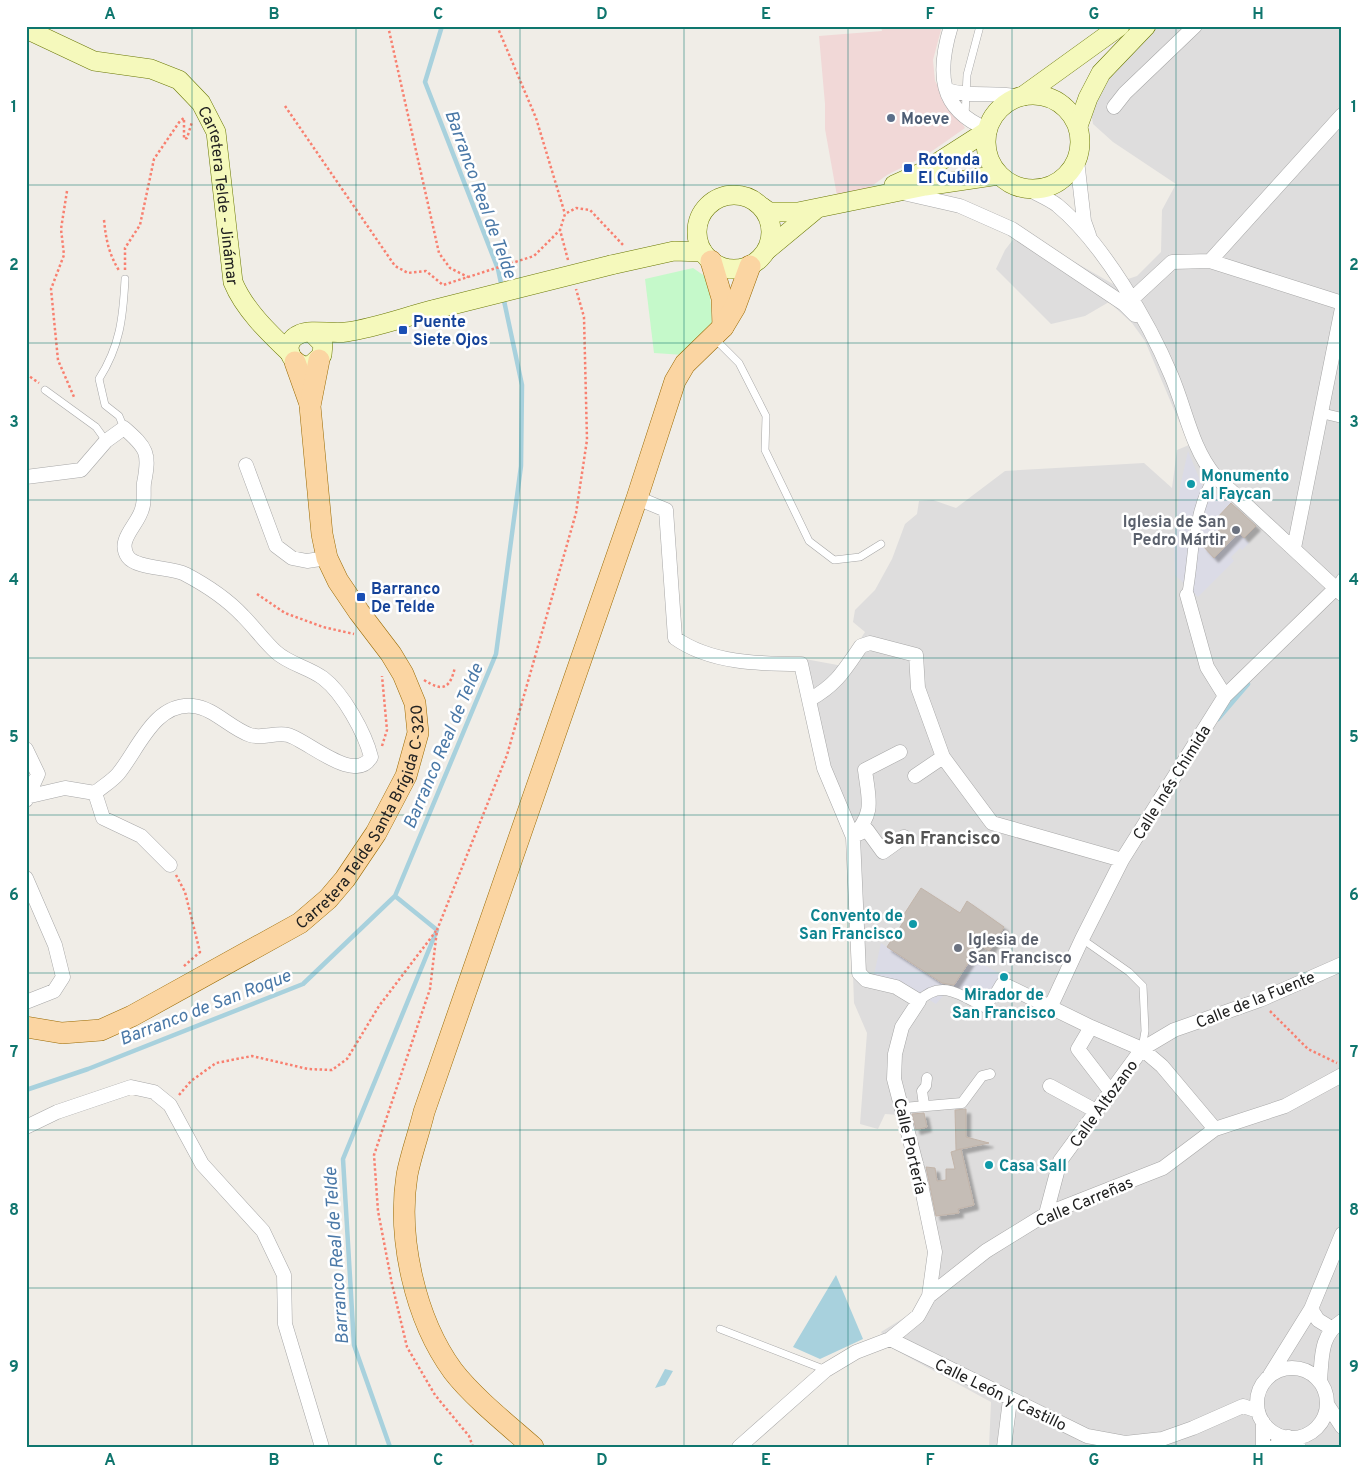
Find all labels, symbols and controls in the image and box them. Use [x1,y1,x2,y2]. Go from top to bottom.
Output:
text: A [104,5,116,25]
text: B [268,5,280,25]
text: C [433,5,443,25]
text: D [596,5,608,25]
text: E [761,5,771,25]
text: F [925,5,935,25]
text: G [1089,5,1099,25]
text: H [1252,5,1264,25]
text: 1 [11,98,17,118]
text: 1 [1351,98,1357,118]
street label: Carretera Telde - Jinámar [192,103,241,286]
water label: Barranco Real de Telde [438,107,521,283]
place label: Moeve [901,110,949,130]
marker: Moeve [885,112,897,124]
place label: Rotonda El Cubillo [918,151,988,189]
marker: Rotonda El Cubillo [902,162,914,174]
text: 2 [9,256,19,276]
text: 2 [1349,256,1359,276]
place label: Puente Siete Ojos [413,313,488,351]
marker: Puente Siete Ojos [397,324,409,336]
text: 3 [9,413,19,433]
text: 3 [1349,413,1359,433]
place label: Monumento al Faycan [1201,467,1289,505]
marker: Monumento al Faycan [1185,478,1197,490]
place label: Iglesia de San Pedro Mártir [1123,513,1226,551]
marker: Iglesia de San Pedro Mártir [1230,524,1242,536]
text: 4 [9,571,19,591]
text: 4 [1349,571,1359,591]
place label: Barranco De Telde [371,580,440,618]
marker: Barranco De Telde [355,591,367,603]
water label: Barranco Real de Telde [399,660,490,833]
street label: Carretera Telde Santa Brígida C-320 [292,703,430,934]
street label: Calle Inés Chimida [1129,722,1216,844]
text: 5 [9,728,19,748]
text: 5 [1349,728,1359,748]
district label: San Francisco [884,828,1000,851]
text: 6 [9,886,19,906]
text: 6 [1349,886,1359,906]
place label: Convento de San Francisco [799,907,903,945]
marker: Convento de San Francisco [907,918,919,930]
place label: Iglesia de San Francisco [968,931,1072,969]
marker: Iglesia de San Francisco [952,942,964,954]
water label: Barranco de San Roque [117,965,295,1052]
street label: Calle de la Fuente [1193,968,1318,1034]
marker: Mirador de San Francisco [998,971,1010,983]
place label: Mirador de San Francisco [952,986,1056,1024]
text: 7 [10,1043,18,1063]
text: 7 [1350,1043,1358,1063]
street label: Calle Altozano [1066,1056,1143,1152]
street label: Calle Portería [888,1096,930,1197]
place label: Casa Sall [999,1157,1067,1177]
marker: Casa Sall [983,1159,995,1171]
water label: Barranco Real de Telde [320,1166,355,1345]
street label: Calle Carreñas [1033,1173,1137,1232]
text: 8 [9,1201,19,1221]
text: 8 [1349,1201,1359,1221]
street label: Calle León y Castillo [931,1355,1070,1436]
text: 9 [9,1358,19,1378]
text: 9 [1349,1358,1359,1378]
text: A [104,1451,116,1471]
text: B [268,1451,280,1471]
text: C [433,1451,443,1471]
text: D [596,1451,608,1471]
text: E [761,1451,771,1471]
text: F [925,1451,935,1471]
text: G [1089,1451,1099,1471]
text: H [1252,1451,1264,1471]

